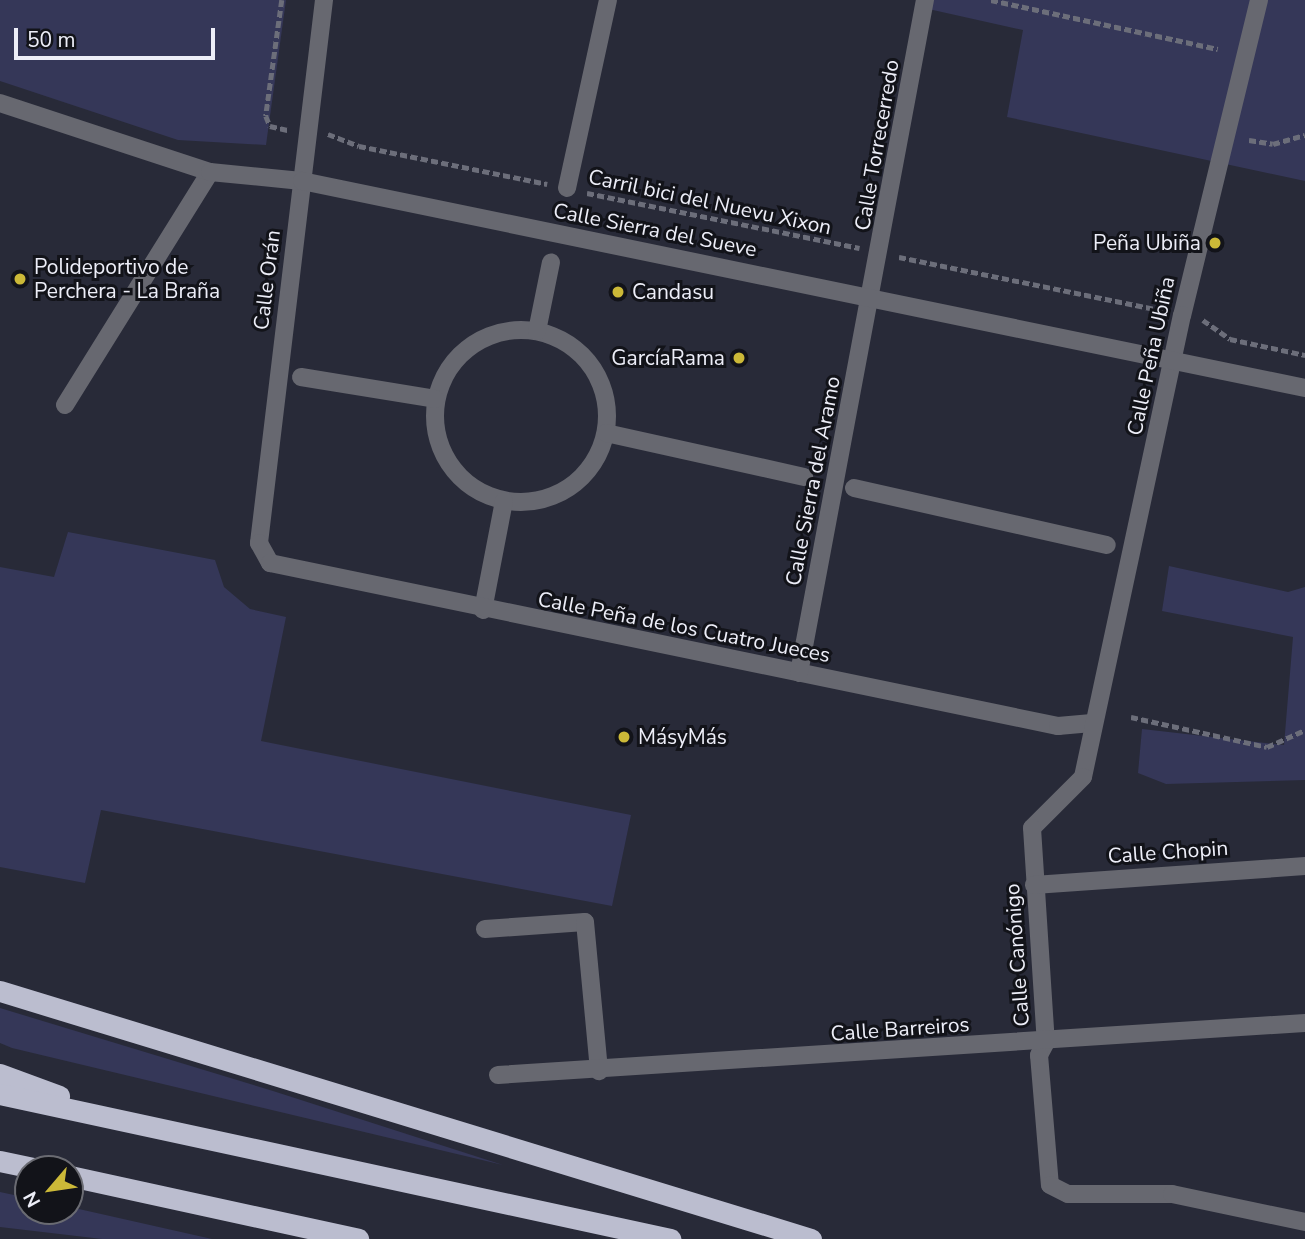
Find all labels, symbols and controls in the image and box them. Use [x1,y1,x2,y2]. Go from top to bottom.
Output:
scale bar [18,14,219,58]
text: 50 m [27,26,76,54]
street label: Calle Torrecerredo [850,57,904,233]
street label: Carril bici del Nuevu Xixon [586,164,834,240]
street label: Calle Sierra del Sueve [551,198,759,262]
street label: Calle Orán [248,229,286,331]
place label: Peña Ubiña [1093,230,1201,256]
marker: Peña Ubiña [1207,235,1223,251]
place label: Polideportivo de Perchera - La Braña [34,254,220,304]
marker: Polideportivo de Perchera - La Braña [12,271,28,287]
street label: Calle Peña Ubiña [1122,274,1180,438]
place label: Candasu [632,279,714,305]
marker: Candasu [610,284,626,300]
place label: GarcíaRama [611,345,725,371]
marker: GarcíaRama [731,350,747,366]
street label: Calle Sierra del Aramo [780,374,846,588]
street label: Calle Peña de los Cuatro Jueces [536,586,832,668]
place label: MásyMás [638,724,727,750]
marker: MásyMás [616,729,632,745]
street label: Calle Chopin [1107,835,1229,869]
street label: Calle Canónigo [999,883,1035,1027]
street label: Calle Barreiros [830,1012,970,1046]
north arrow [14,1155,84,1225]
text: N [18,1187,47,1212]

